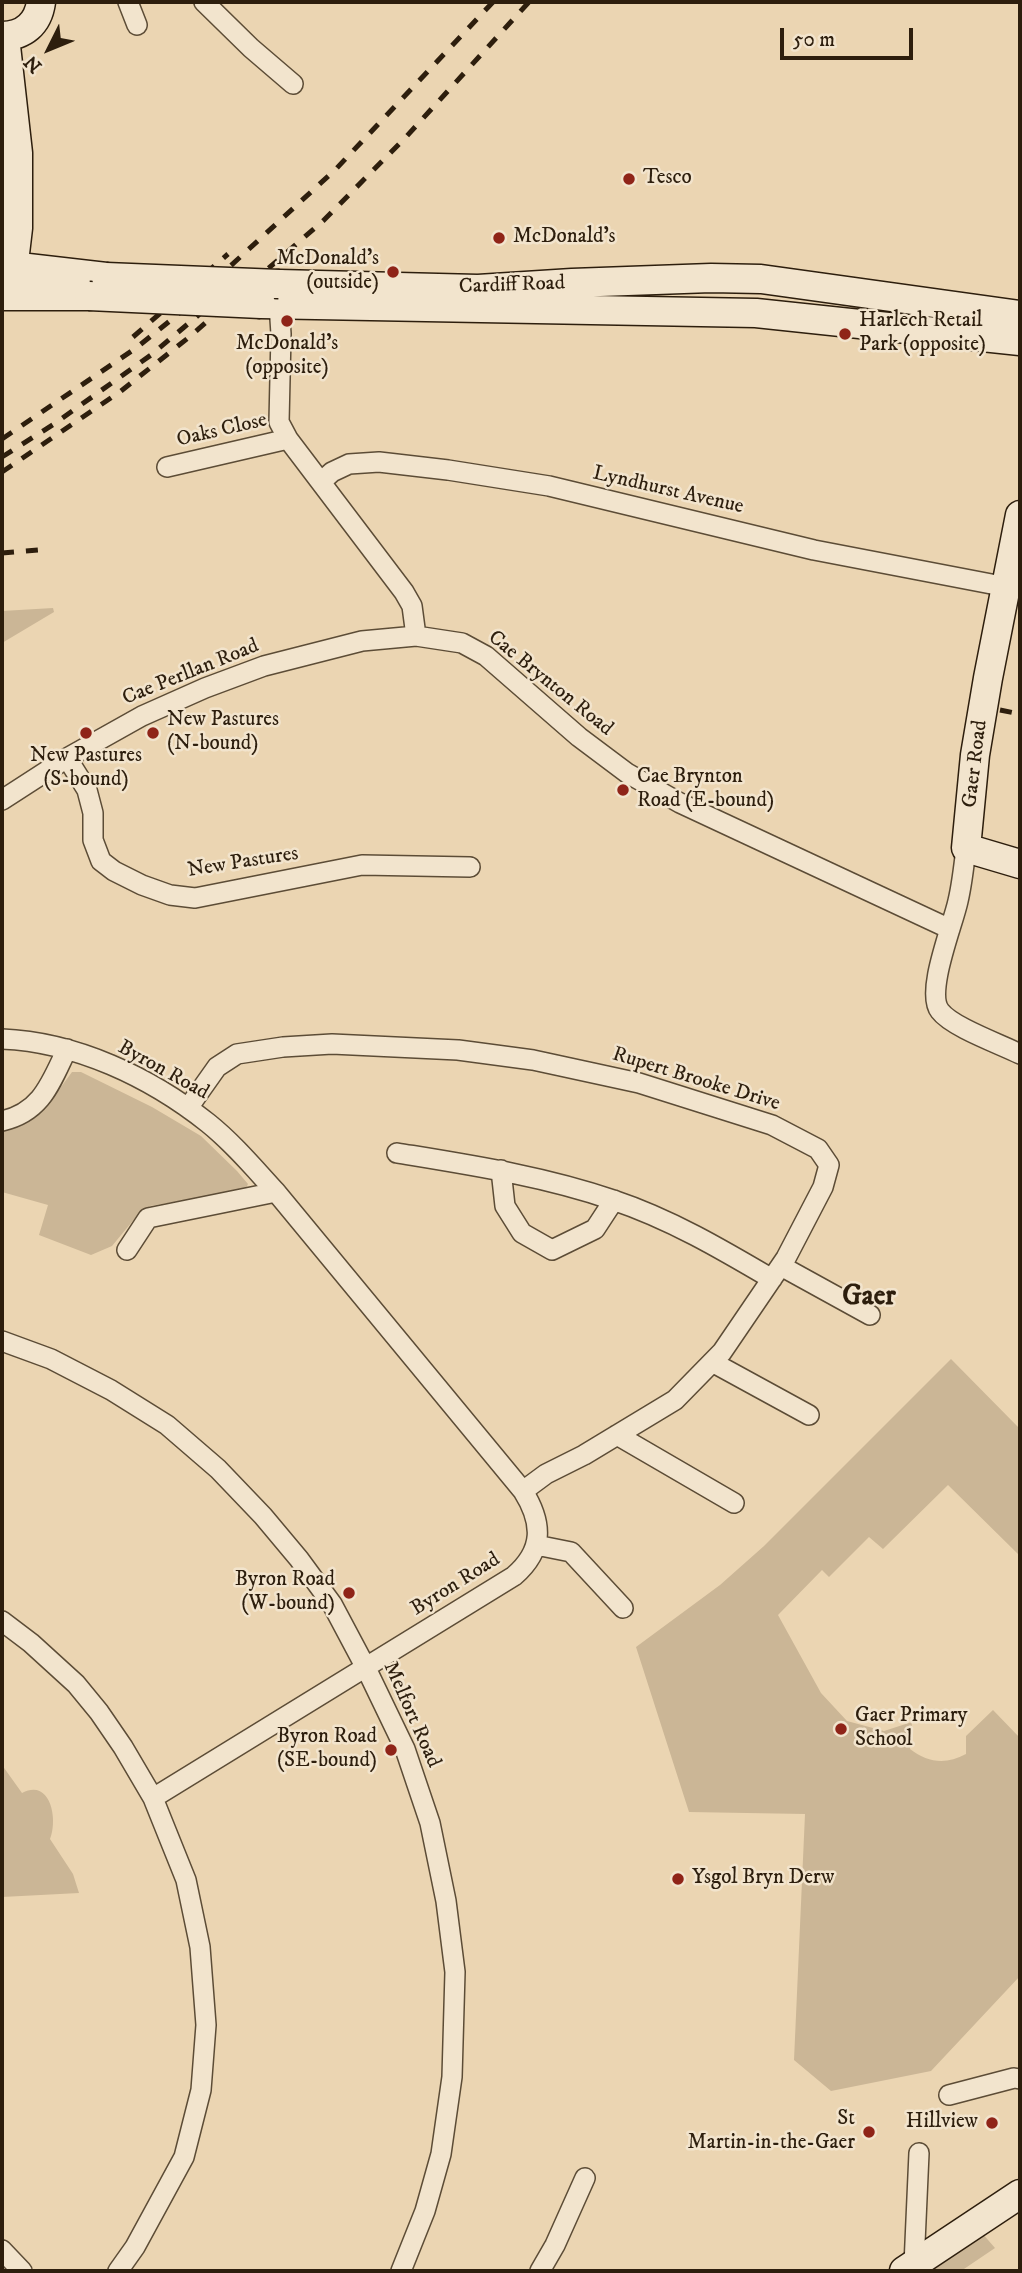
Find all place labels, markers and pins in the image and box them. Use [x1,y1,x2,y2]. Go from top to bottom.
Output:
place label: Tesco [643,166,692,192]
marker: Tesco [621,171,637,187]
place label: McDonald's [513,225,616,251]
marker: McDonald's [491,230,507,246]
place label: McDonald's (outside) [276,247,379,297]
marker: McDonald's (outside) [385,264,401,280]
place label: Harlech Retail Park (opposite) [859,309,986,359]
marker: McDonald's (opposite) [279,313,295,329]
marker: Harlech Retail Park (opposite) [837,326,853,342]
place label: McDonald's (opposite) [236,332,338,382]
place label: New Pastures (N-bound) [167,708,279,758]
marker: New Pastures (S-bound) [78,725,94,741]
marker: New Pastures (N-bound) [145,725,161,741]
place label: New Pastures (S-bound) [30,744,142,794]
place label: Cae Brynton Road (E-bound) [637,765,774,815]
marker: Cae Brynton Road (E-bound) [615,782,631,798]
place label: Byron Road (W-bound) [235,1568,335,1618]
marker: Byron Road (W-bound) [341,1585,357,1601]
place label: Gaer Primary School [855,1704,968,1754]
marker: Gaer Primary School [833,1721,849,1737]
place label: Byron Road (SE-bound) [277,1725,377,1775]
marker: Byron Road (SE-bound) [383,1742,399,1758]
place label: Ysgol Bryn Derw [692,1866,834,1892]
marker: Ysgol Bryn Derw [670,1871,686,1887]
place label: St Martin-in-the-Gaer [688,2107,855,2157]
place label: Hillview [906,2110,978,2136]
marker: Hillview [984,2115,1000,2131]
marker: St Martin-in-the-Gaer [861,2124,877,2140]

